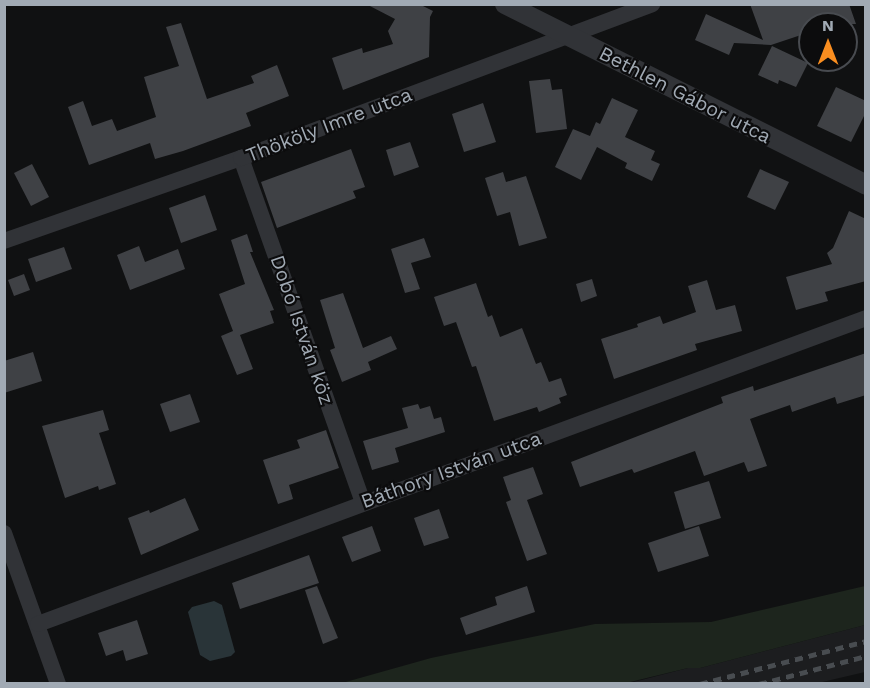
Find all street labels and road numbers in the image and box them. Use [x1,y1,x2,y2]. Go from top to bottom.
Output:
street label: Bethlen Gábor utca [595,41,775,149]
street label: Thököly Imre utca [242,82,416,168]
street label: Dobó István köz [265,252,339,408]
street label: Báthory István utca [357,426,545,514]

